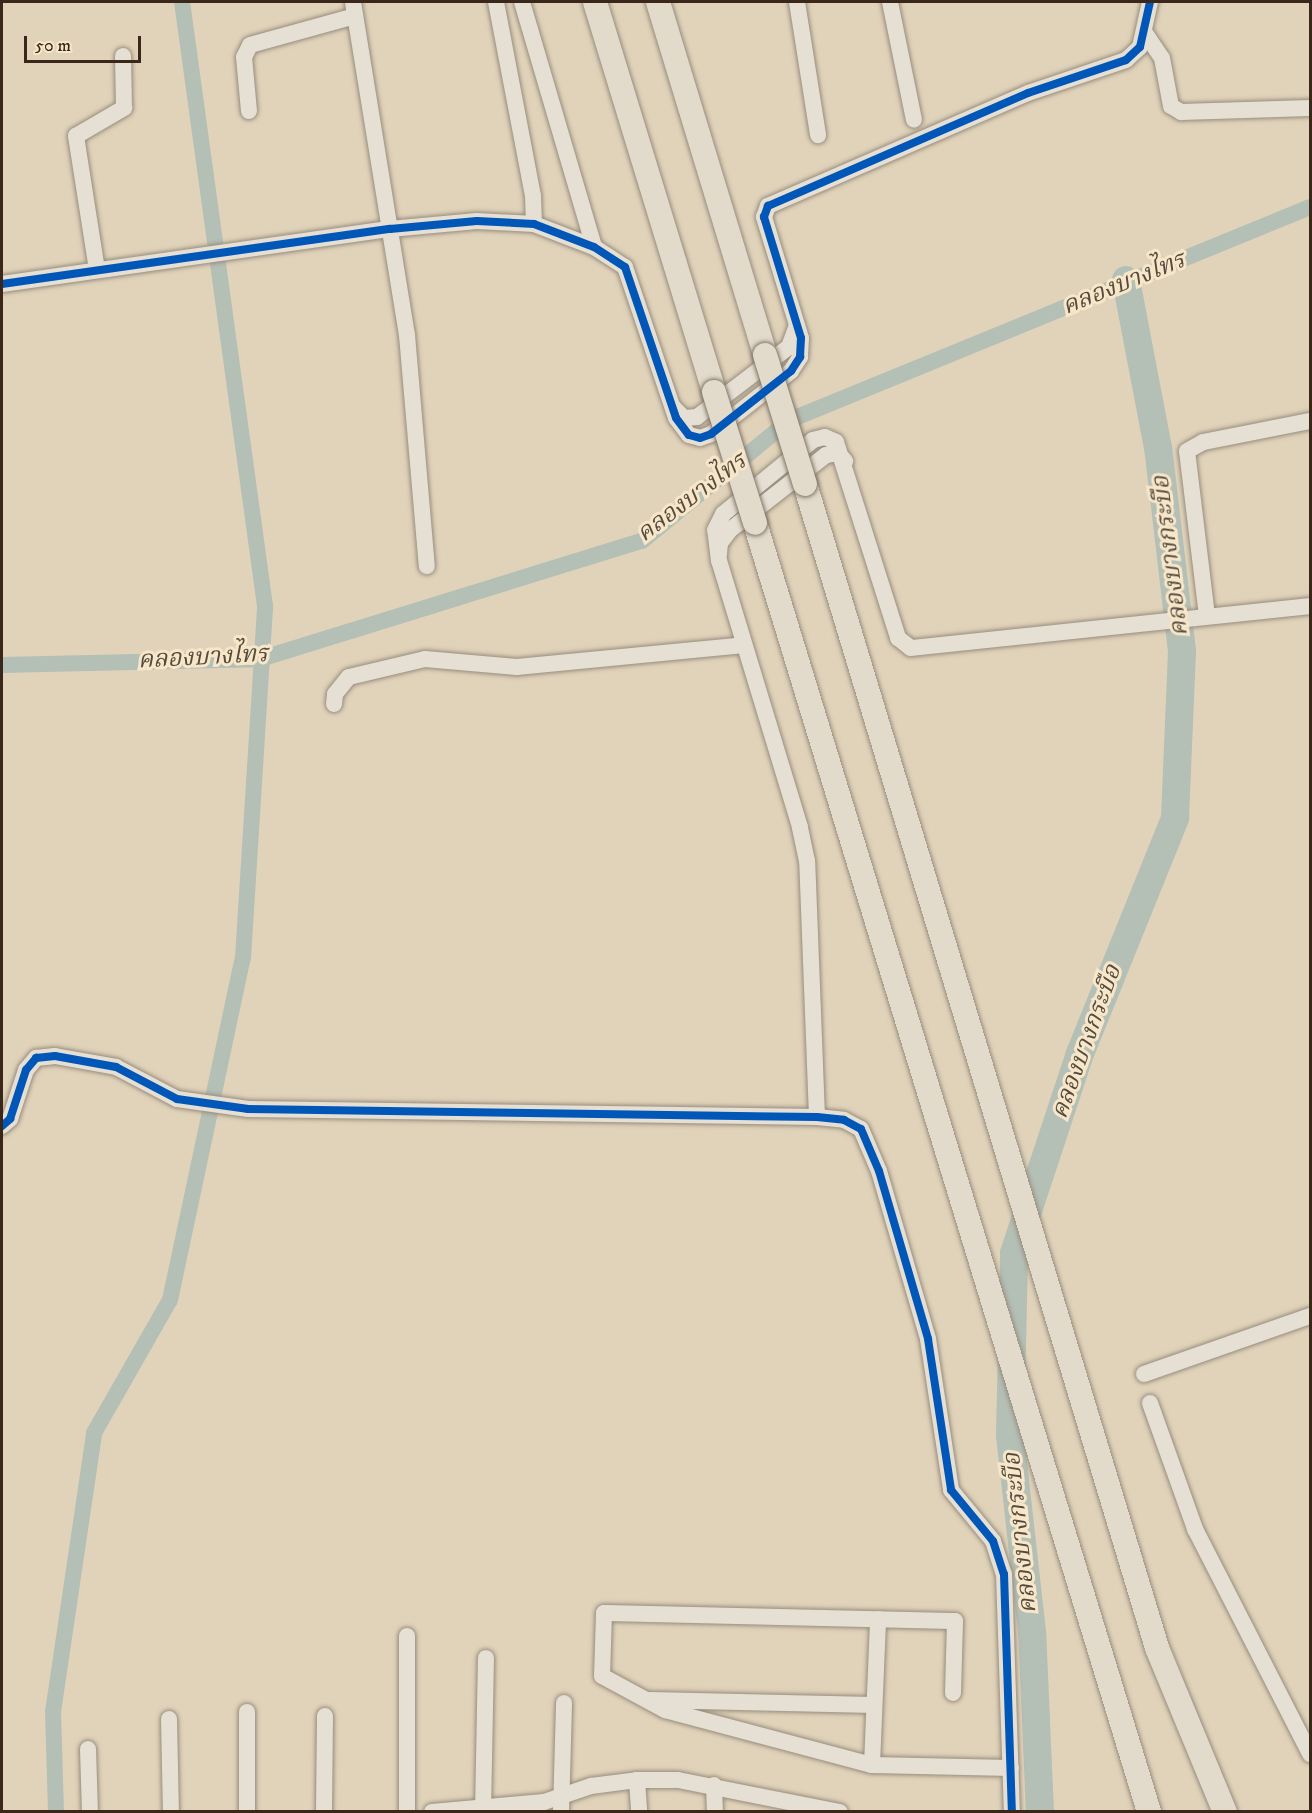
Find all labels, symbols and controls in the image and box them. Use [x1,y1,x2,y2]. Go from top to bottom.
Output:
scale bar [27,24,144,62]
text: 50 m [35,35,71,57]
water label: คลองบางไทร [1058,246,1190,322]
water label: คลองบางไทร [631,447,753,549]
water label: คลองบางกระบือ [1147,474,1195,638]
water label: คลองบางไทร [137,640,269,676]
water label: คลองบางกระบือ [1046,961,1128,1123]
water label: คลองบางกระบือ [998,1451,1044,1615]

